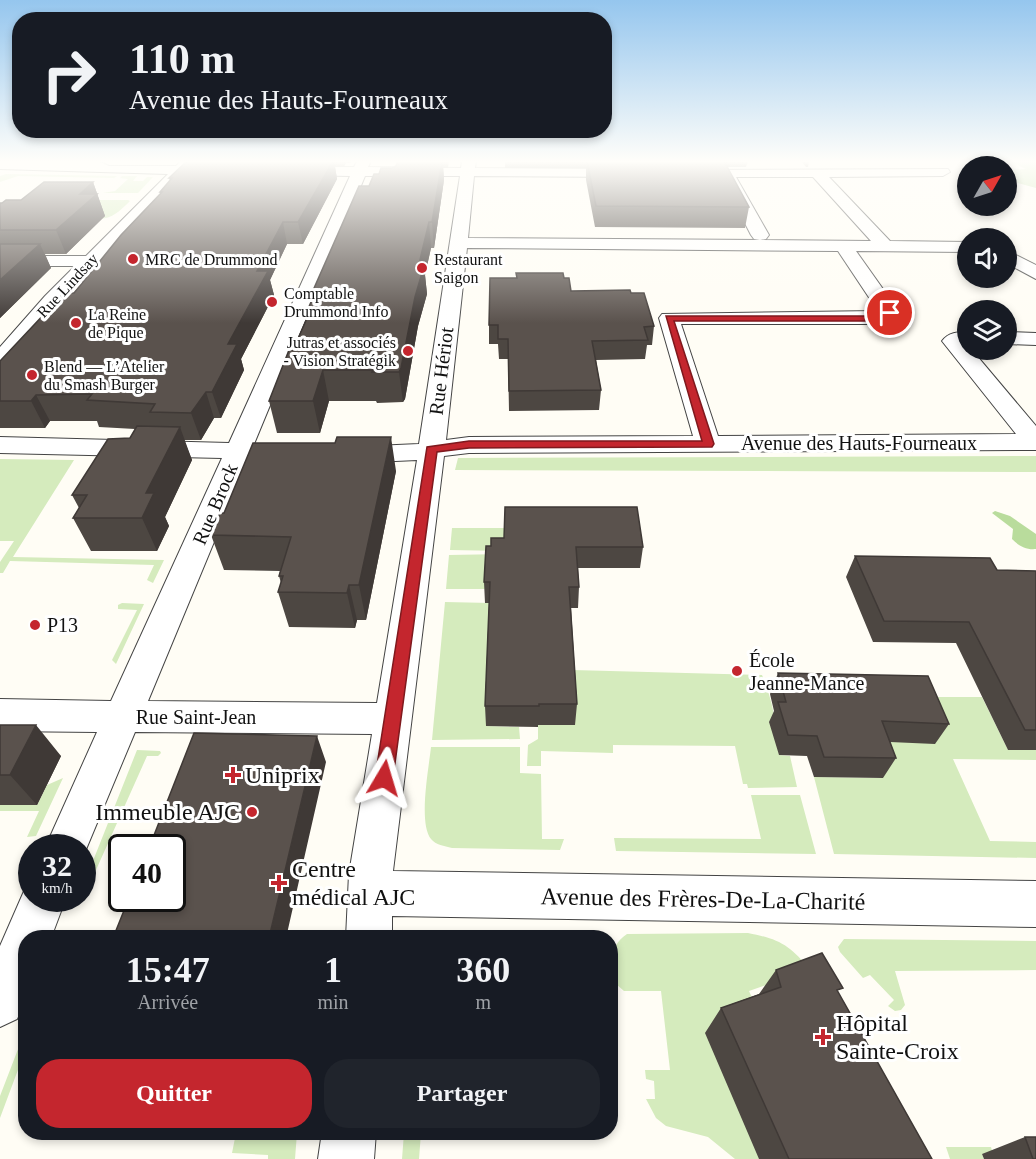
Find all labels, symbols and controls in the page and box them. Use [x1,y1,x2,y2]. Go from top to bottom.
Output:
icon: right [30,36,108,114]
text: 110 m [129,36,235,82]
text: Avenue des Hauts-Fourneaux [129,85,448,115]
north arrow [957,156,1017,216]
map controls [957,156,1017,360]
button: sound [957,228,1017,288]
street label: Rue Lindsay [33,250,102,322]
place label: MRC de Drummond [145,251,277,268]
place label: Restaurant Saigon [434,251,503,287]
marker: MRC de Drummond [126,252,140,266]
marker: Restaurant Saigon [415,261,429,275]
place label: Comptable Drummond Info [284,285,388,320]
pin [864,287,915,338]
marker: Comptable Drummond Info [265,295,279,309]
icon: arrive [873,296,906,329]
button: layers [957,300,1017,360]
place label: La Reine de Pique [88,306,146,342]
marker: La Reine de Pique [69,316,83,330]
street label: Rue Hériot [425,325,457,416]
place label: Jutras et associés - Vision Stratégik [283,334,396,370]
marker: Jutras et associés - Vision Stratégik [401,344,415,358]
place label: Blend — L’Atelier du Smash Burger [44,358,165,394]
marker: Blend — L’Atelier du Smash Burger [25,368,39,382]
street label: Avenue des Hauts-Fourneaux [741,432,977,454]
street label: Rue Brock [188,460,242,548]
place label: P13 [47,614,78,636]
marker: P13 [28,618,42,632]
place label: École Jeanne-Mance [749,649,865,694]
marker: École Jeanne-Mance [730,664,744,678]
street label: Rue Saint-Jean [136,706,256,728]
position arrow [352,746,416,810]
place label: Uniprix [245,762,320,788]
marker: Uniprix [226,768,240,782]
place label: Immeuble AJC [95,799,240,825]
marker: Immeuble AJC [245,805,259,819]
speed limit sign: 40 [108,834,186,912]
text: 32 [42,849,72,882]
place label: Centre médical AJC [292,856,415,910]
marker: Centre médical AJC [270,874,288,892]
text: km/h [42,880,72,896]
street label: Avenue des Frères-De-La-Charité [540,883,866,915]
text: 15:47 [126,950,210,990]
text: 1 [324,950,342,990]
text: 360 [456,950,510,990]
text: Arrivée [137,991,198,1013]
text: min [317,991,349,1013]
text: m [476,991,491,1013]
place label: Hôpital Sainte-Croix [836,1010,959,1064]
marker: Hôpital Sainte-Croix [814,1028,832,1046]
button: Quitter [36,1059,312,1128]
button: Partager [324,1059,600,1128]

